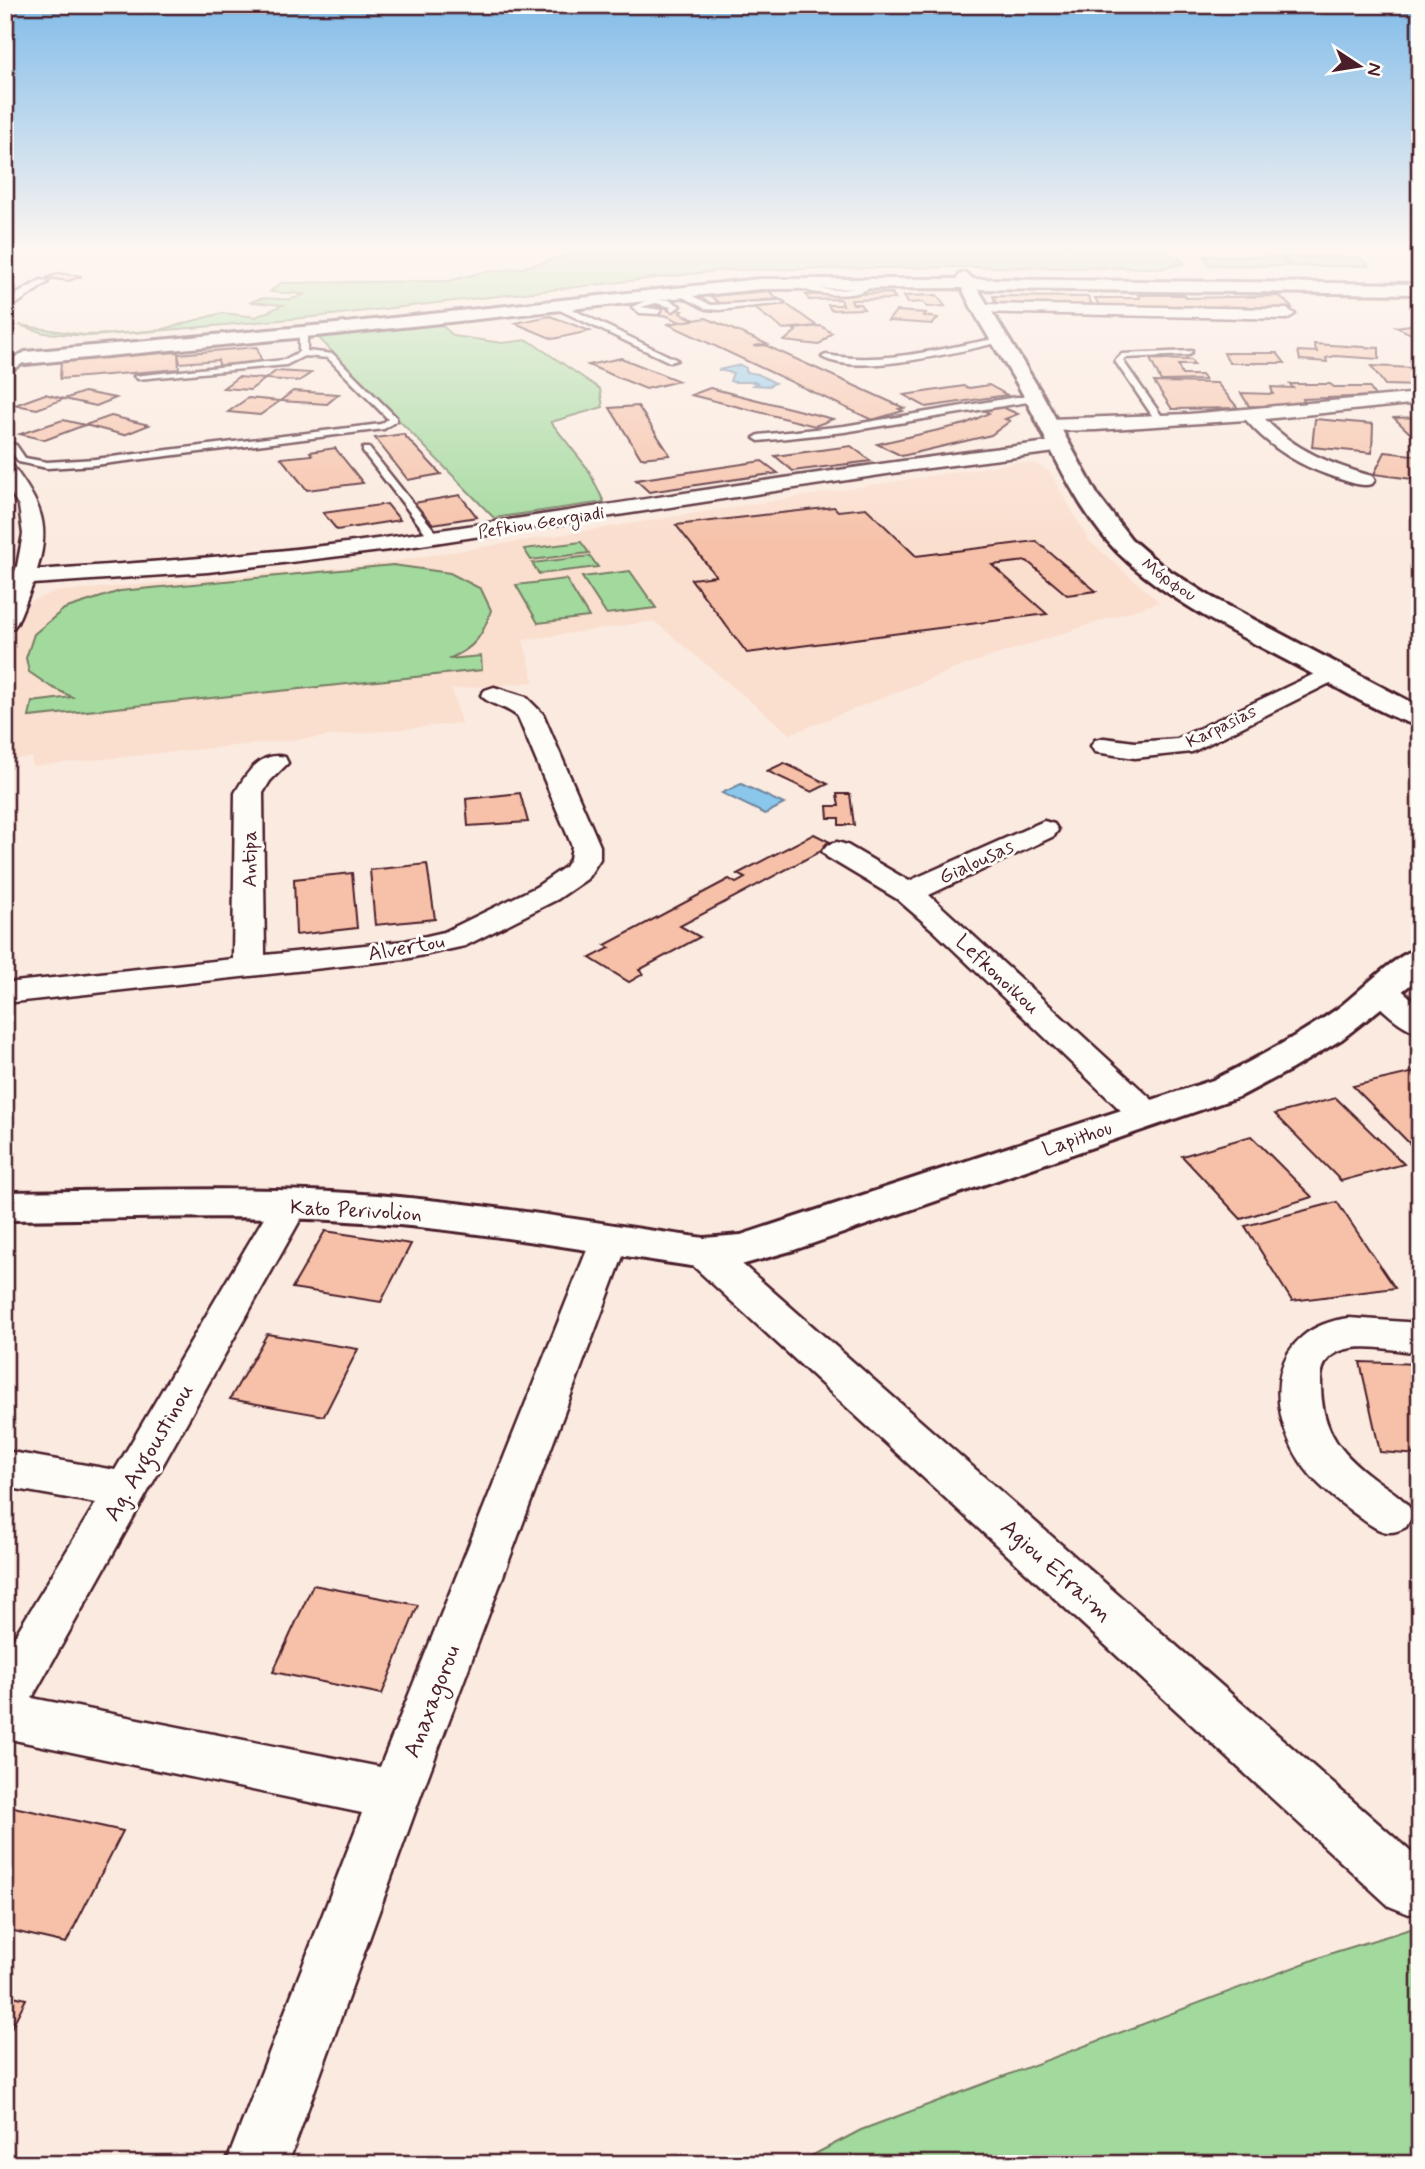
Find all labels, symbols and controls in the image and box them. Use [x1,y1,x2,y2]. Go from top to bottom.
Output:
north arrow [1324,32,1394,102]
text: N [1361,60,1388,78]
street label: Pefkiou Georgiadi [476,501,606,546]
street label: Μόρφου [1136,552,1201,607]
street label: Karpasias [1182,700,1261,754]
street label: Antipa [236,830,264,888]
street label: Gialousas [934,832,1018,891]
street label: Alvertou [366,927,447,968]
street label: Lefkonoikou [949,928,1046,1021]
street label: Lapithou [1039,1114,1116,1164]
street label: Kato Perivolion [289,1194,423,1228]
street label: Ag. Avgoustinou [97,1378,204,1529]
street label: Agiou Efraim [993,1513,1119,1630]
street label: Anaxagorou [397,1640,470,1763]

